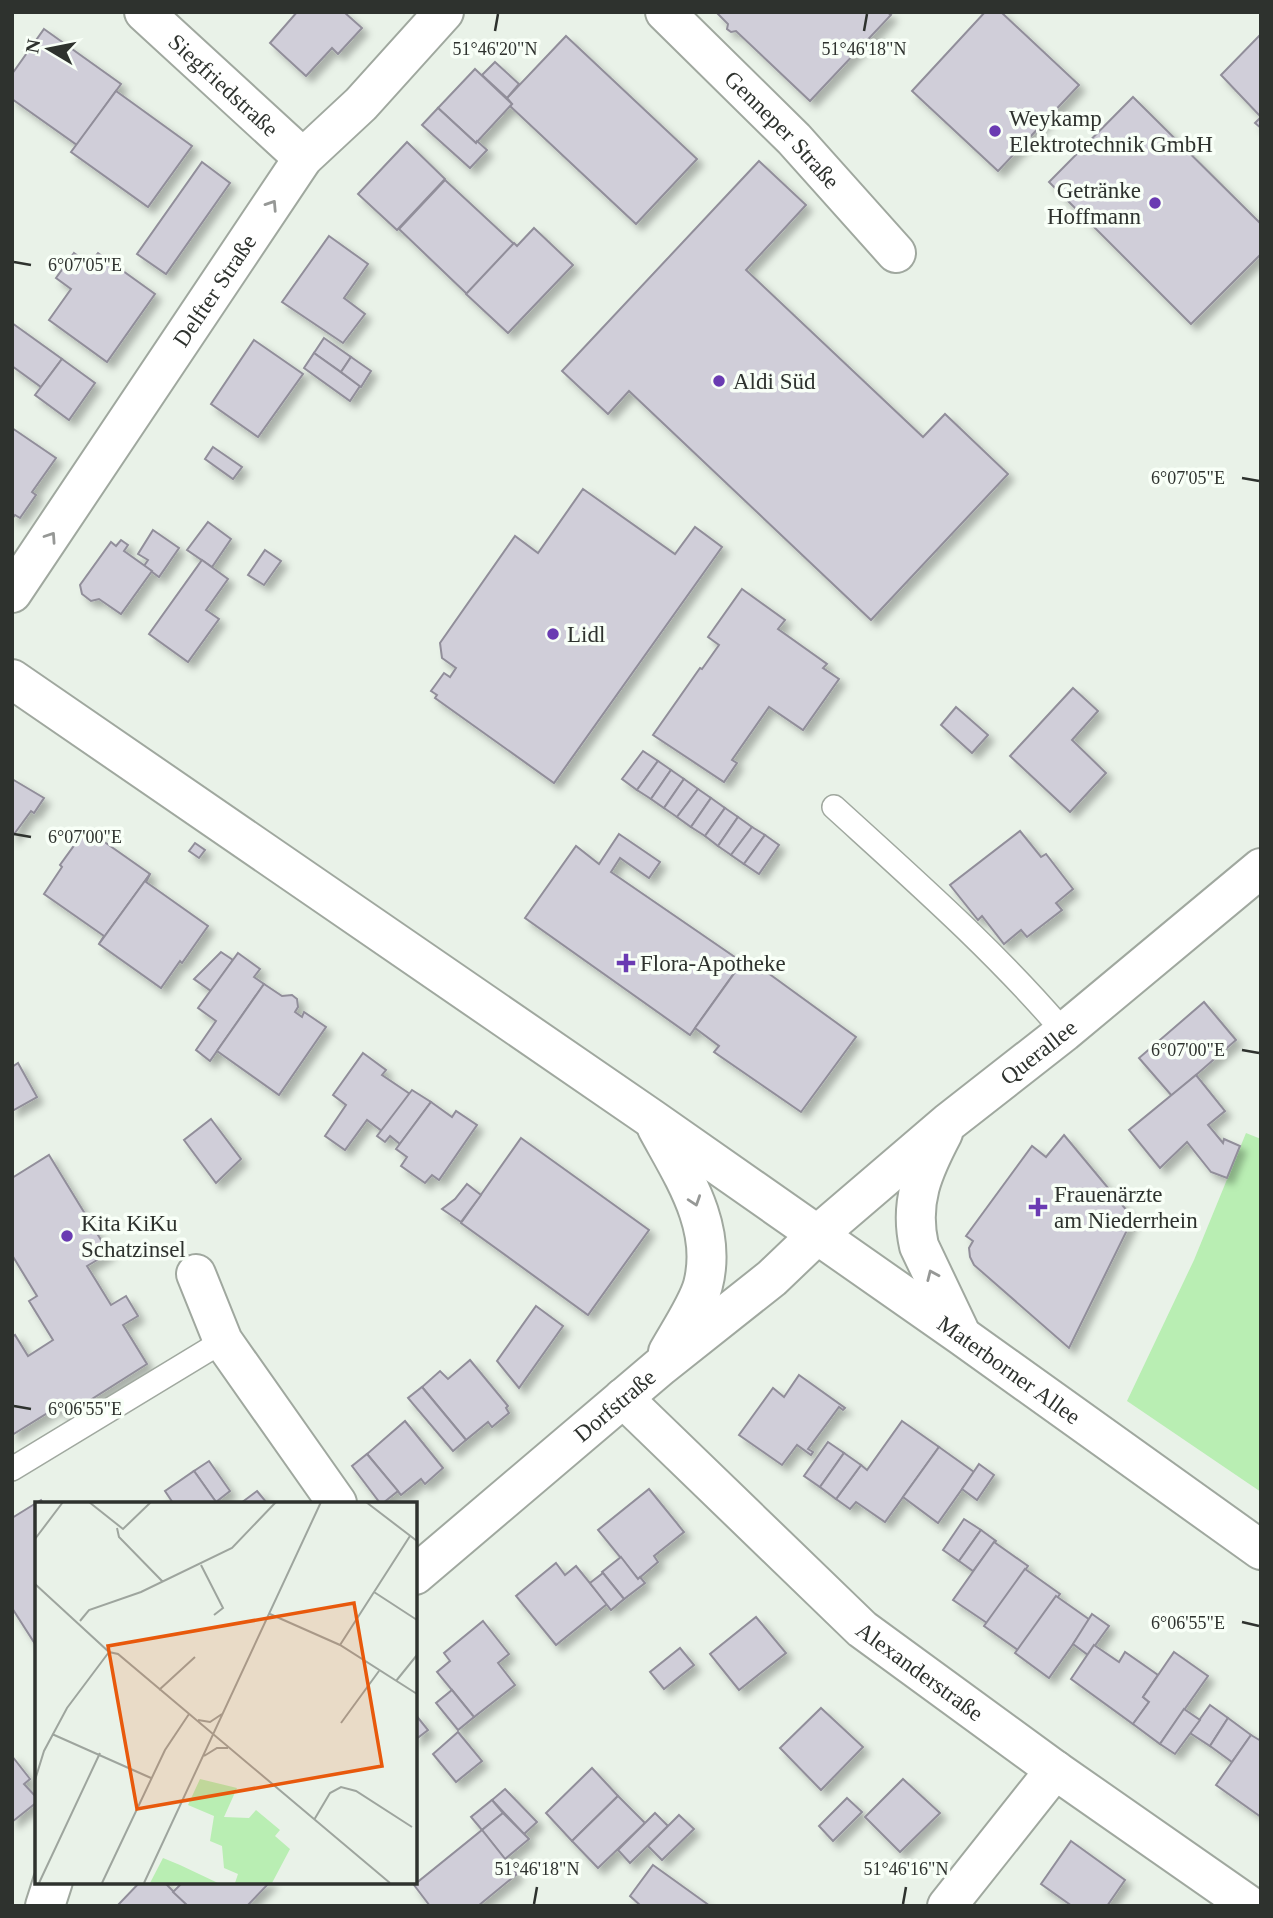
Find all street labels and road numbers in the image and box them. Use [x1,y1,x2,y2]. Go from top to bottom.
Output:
street label: Siegfriedstraße [164,29,283,141]
street label: Genneper Straße [720,66,845,194]
street label: Delfter Straße [168,230,261,351]
street label: Querallee [995,1015,1081,1089]
street label: Materborner Allee [933,1310,1085,1429]
street label: Dorfstraße [569,1364,660,1447]
street label: Alexanderstraße [852,1617,988,1726]

